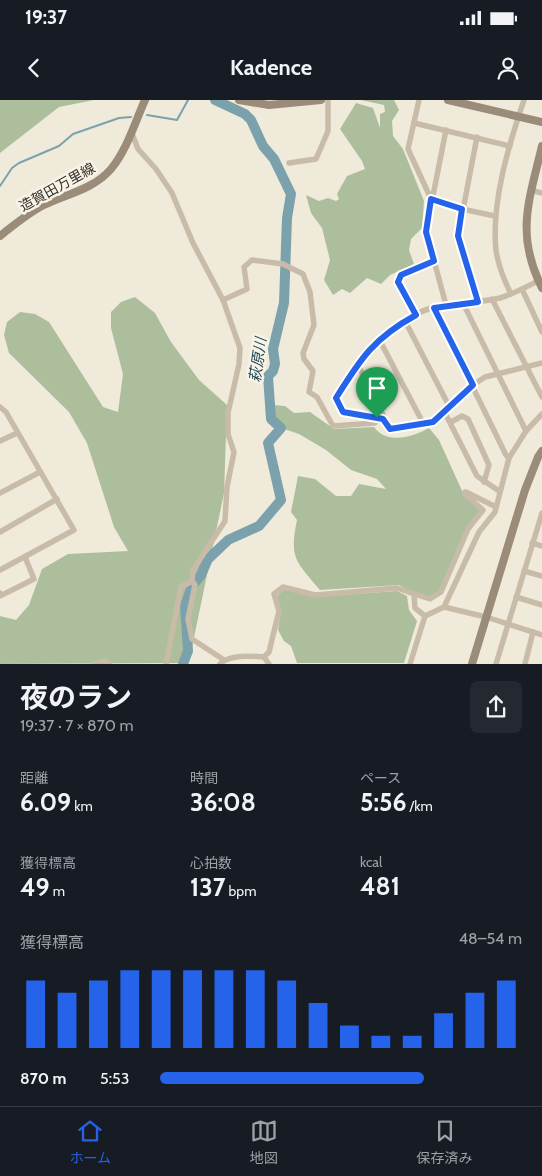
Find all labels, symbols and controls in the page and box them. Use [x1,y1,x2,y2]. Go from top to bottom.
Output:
text: 19:37 [25,6,67,29]
icon: back [20,54,48,82]
text: Kadence [230,54,312,81]
icon: person [494,54,522,82]
street label: 造賀田万里線 [16,159,98,215]
water label: 萩原川 [246,334,270,384]
pin [356,367,398,418]
icon: arrive [363,374,391,402]
text: 夜のラン [20,680,132,714]
button: share [470,681,522,733]
text: 19:37 · 7 × 870 m [20,716,134,735]
text: 距離 [20,769,48,787]
text: 時間 [190,769,218,787]
text: ペース [360,769,401,787]
text: 6.09 [20,787,71,817]
text: 36:08 [190,787,256,817]
text: 5:56 [360,787,406,817]
text: km [71,797,93,815]
text: /km [406,797,433,815]
text: kcal [360,853,382,871]
text: 獲得標高 [20,854,76,872]
text: 心拍数 [190,854,232,872]
text: 481 [360,871,400,901]
text: 49 [20,872,50,902]
text: 137 [190,872,225,902]
text: m [50,882,65,900]
text: bpm [225,882,256,900]
text: 48–54 m [459,929,522,948]
text: 獲得標高 [20,933,84,952]
text: 870 m [20,1069,66,1088]
text: 5:53 [100,1069,129,1088]
tab: ホーム [69,1117,111,1167]
tab: 地図 [250,1117,278,1167]
tab: 保存済み [417,1117,473,1167]

